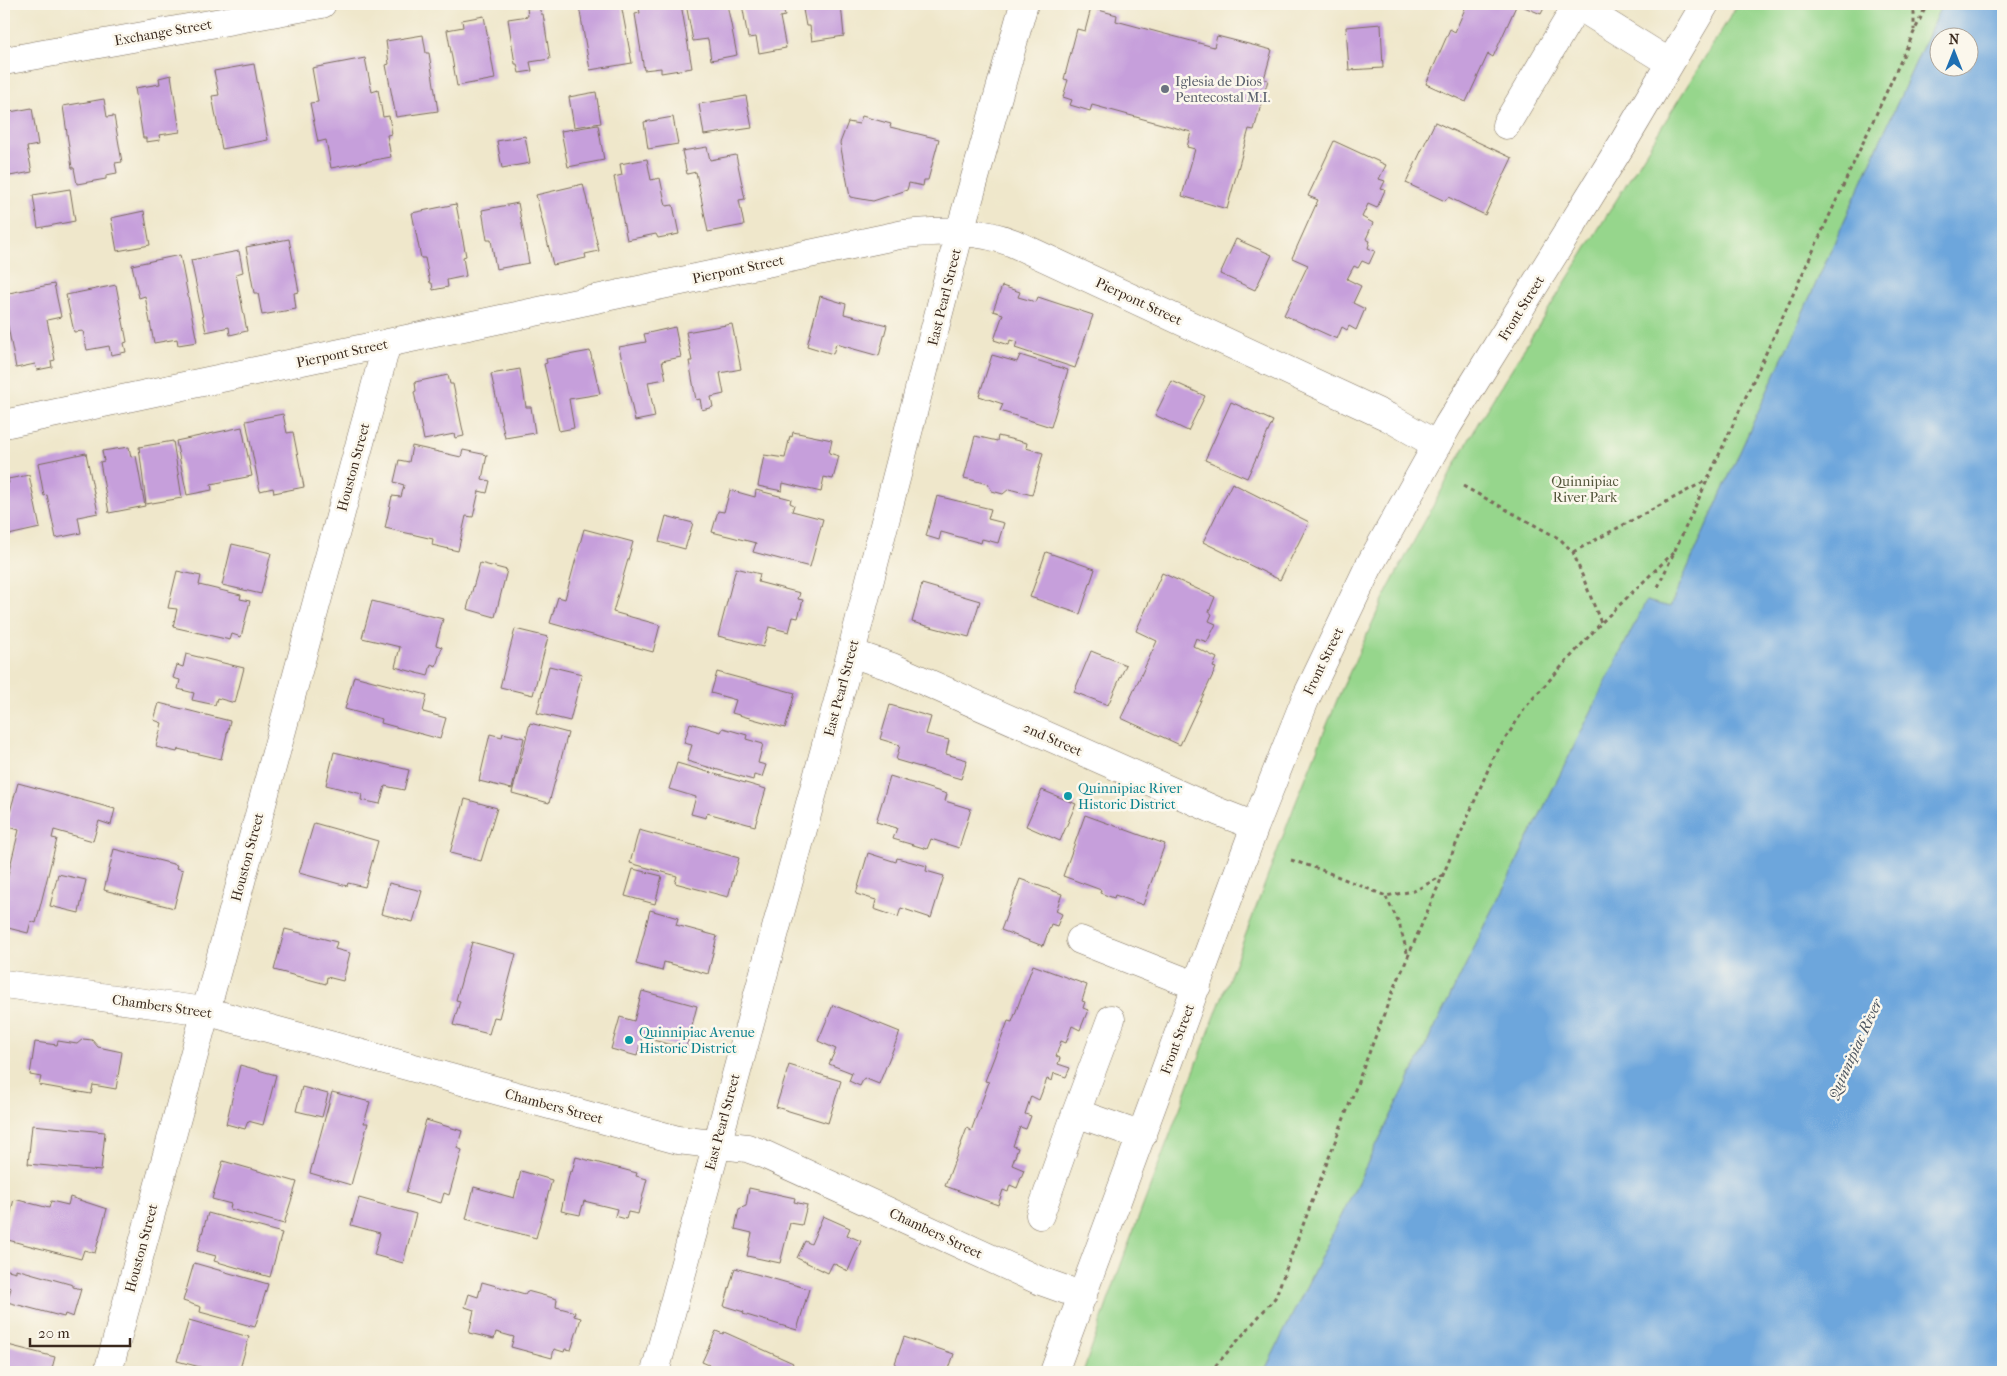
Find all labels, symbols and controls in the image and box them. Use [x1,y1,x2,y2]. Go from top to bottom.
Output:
street label: Exchange Street [113,16,213,49]
north arrow [1930,28,1980,78]
text: N [1949,31,1960,48]
place label: Iglesia de Dios Pentecostal M.I. [1175,73,1271,106]
marker: Iglesia de Dios Pentecostal M.I. [1159,83,1171,95]
street label: East Pearl Street [924,247,965,347]
street label: Pierpont Street [691,251,786,288]
street label: Front Street [1495,273,1548,344]
street label: Pierpont Street [1093,274,1185,329]
street label: Pierpont Street [295,335,390,372]
street label: Houston Street [333,421,373,513]
park label: Quinnipiac River Park [1551,473,1619,506]
street label: Front Street [1300,625,1347,698]
street label: East Pearl Street [820,638,863,738]
street label: 2nd Street [1021,719,1085,760]
place label: Quinnipiac River Historic District [1078,780,1182,813]
marker: Quinnipiac River Historic District [1062,790,1074,802]
street label: Houston Street [227,811,267,903]
street label: Chambers Street [111,991,213,1022]
water label: Quinnipiac River [1824,995,1887,1103]
street label: Front Street [1157,1002,1198,1077]
place label: Quinnipiac Avenue Historic District [639,1024,755,1057]
marker: Quinnipiac Avenue Historic District [623,1034,635,1046]
street label: East Pearl Street [701,1072,744,1172]
street label: Chambers Street [503,1085,605,1128]
street label: Houston Street [121,1202,161,1294]
street label: Chambers Street [887,1204,985,1262]
scale bar [30,1316,130,1348]
text: 20 m [38,1324,70,1342]

